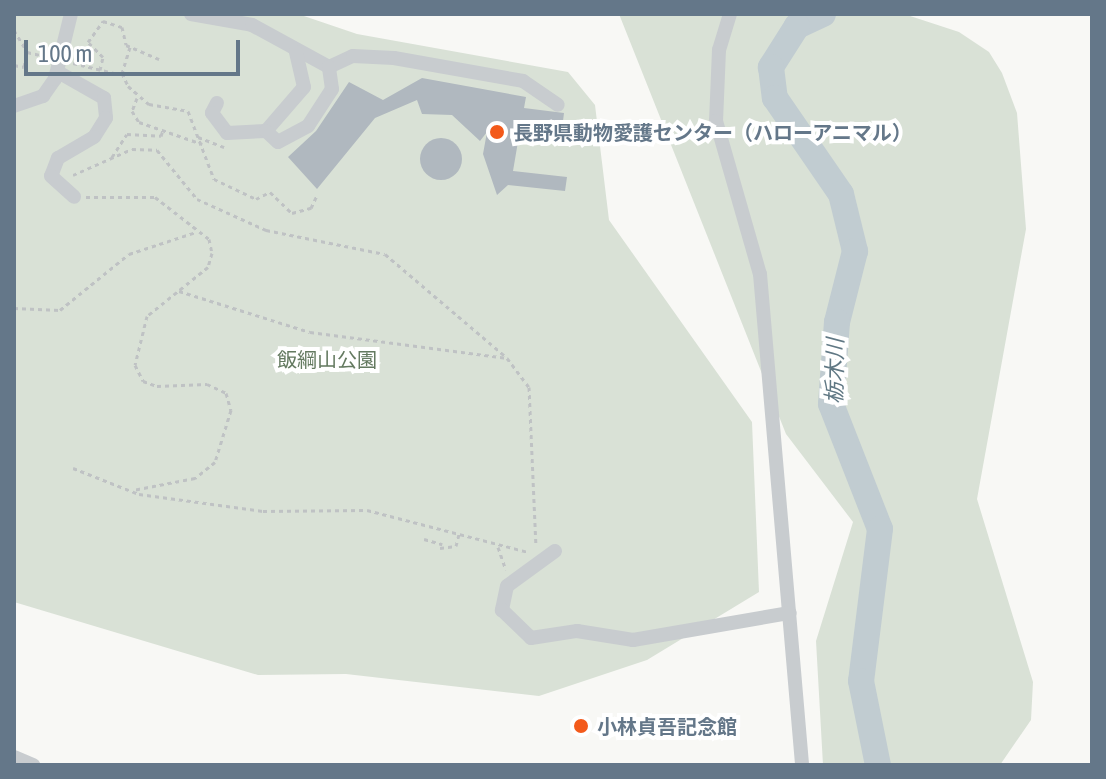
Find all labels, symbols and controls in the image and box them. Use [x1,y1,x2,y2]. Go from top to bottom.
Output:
scale bar [28,24,244,74]
text: 100 m [38,40,92,67]
place label: 長野県動物愛護センター（ハローアニマル） [513,120,913,144]
marker: 長野県動物愛護センター（ハローアニマル） [488,123,506,141]
water label: 栃木川 [821,338,849,404]
park label: 飯綱山公園 [277,347,377,371]
place label: 小林貞吾記念館 [597,714,737,738]
marker: 小林貞吾記念館 [572,717,590,735]

